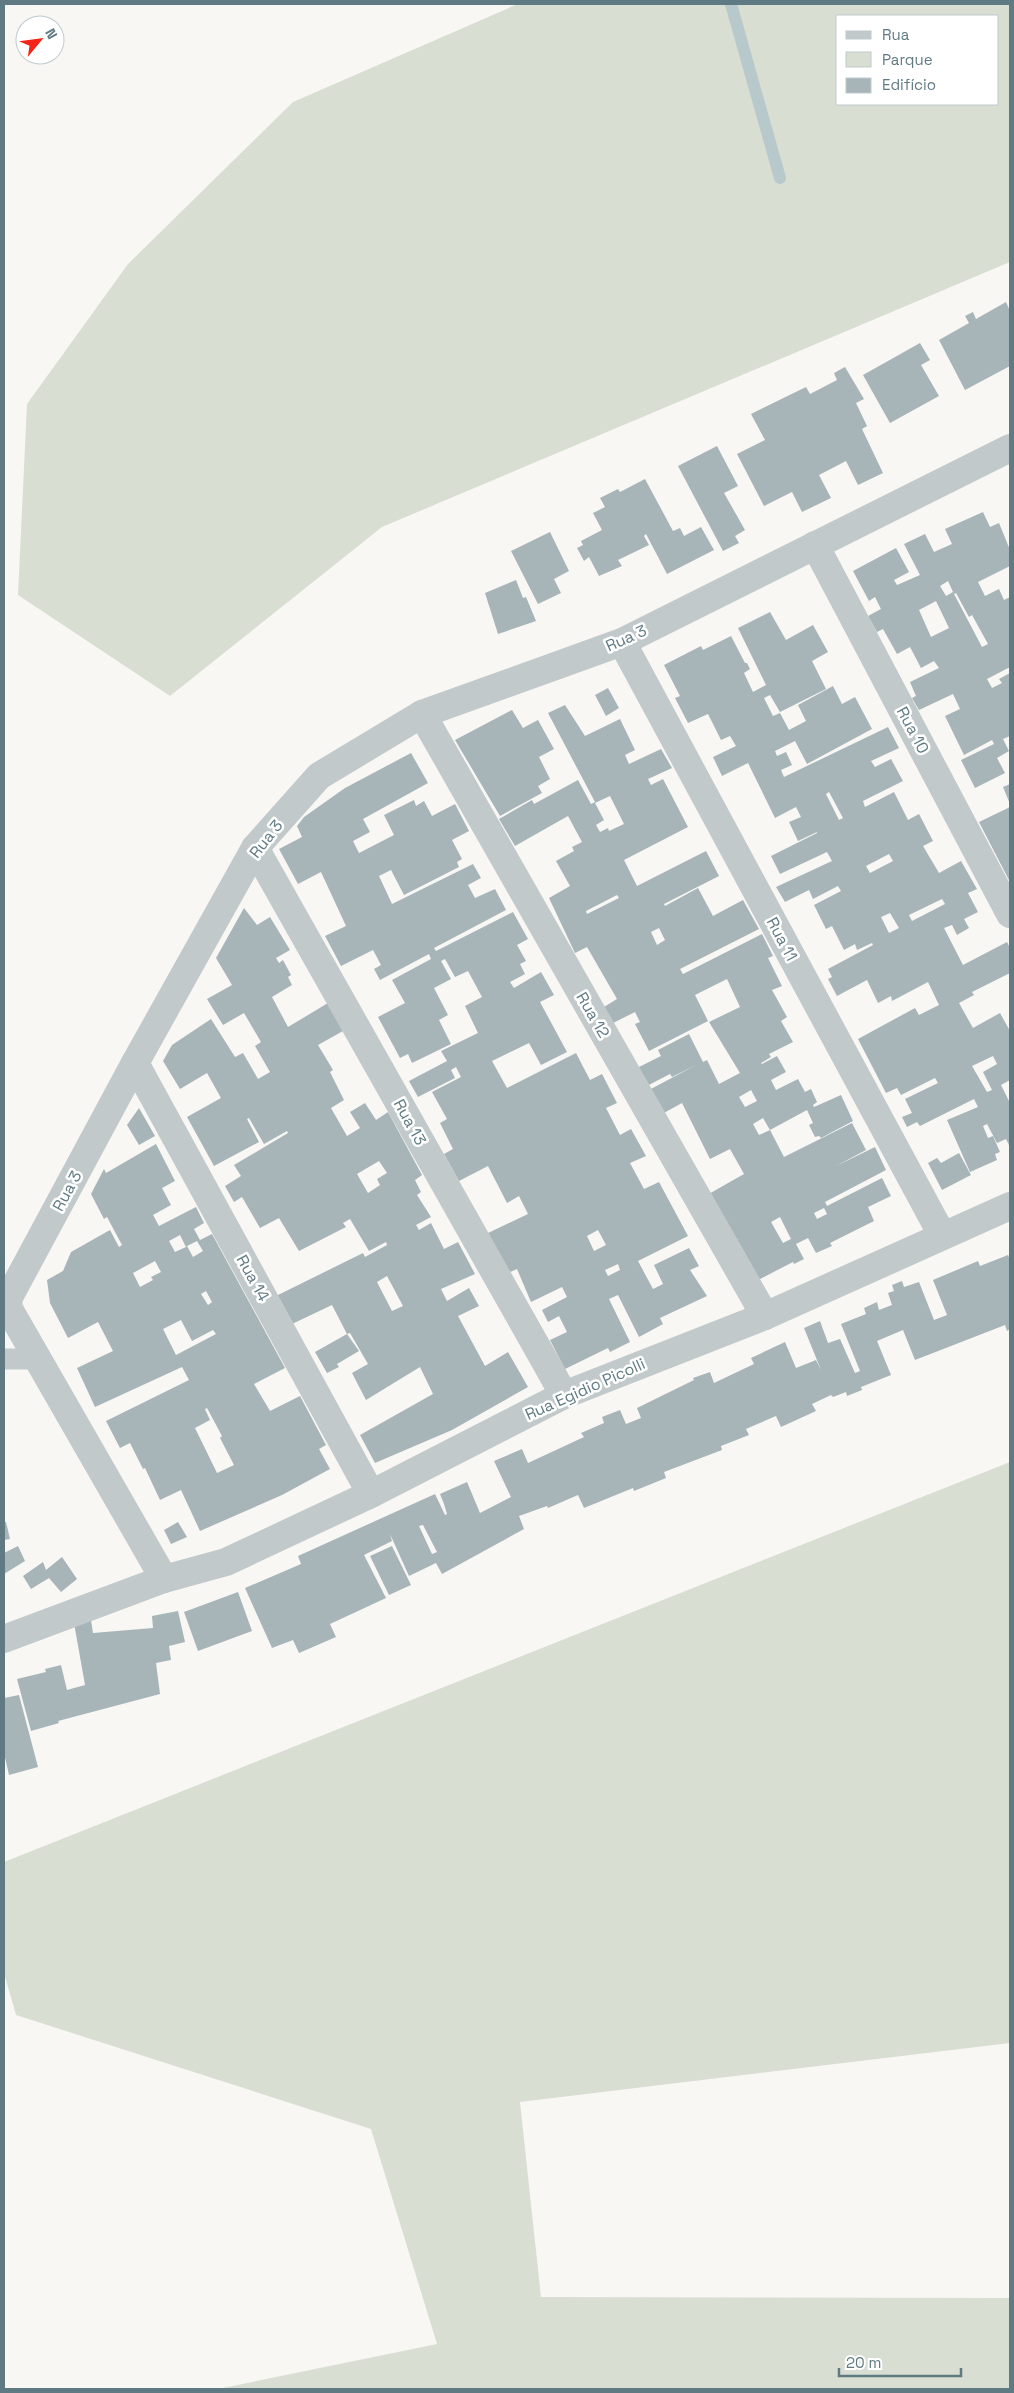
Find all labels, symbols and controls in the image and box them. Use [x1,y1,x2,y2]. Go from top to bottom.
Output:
north arrow [15,15,65,65]
legend [836,15,999,105]
text: N [41,25,62,42]
text: Rua [882,25,910,44]
text: Parque [882,50,933,69]
text: Edifício [882,75,936,94]
street label: Rua 3 [602,620,650,656]
street label: Rua 10 [892,703,934,757]
street label: Rua 3 [245,816,287,862]
street label: Rua 11 [762,914,802,964]
street label: Rua 12 [572,988,614,1042]
street label: Rua 13 [389,1095,431,1149]
street label: Rua 3 [48,1167,86,1215]
street label: Rua 14 [232,1251,274,1305]
street label: Rua Egidio Picolli [522,1353,648,1425]
scale bar [839,2346,962,2378]
text: 20 m [846,2353,881,2372]

